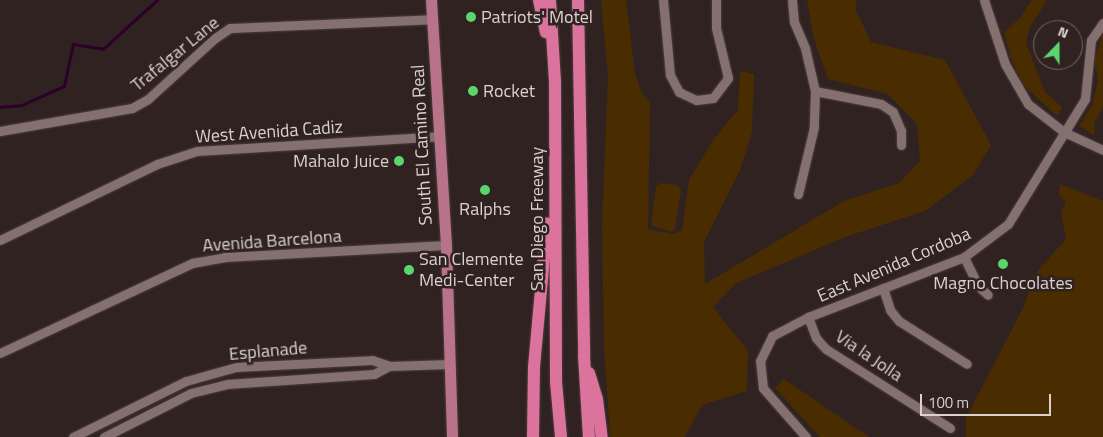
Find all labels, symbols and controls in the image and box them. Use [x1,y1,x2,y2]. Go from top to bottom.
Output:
place label: Patriots' Motel [481,6,593,28]
marker: Patriots' Motel [465,11,477,23]
street label: Trafalgar Lane [127,12,223,96]
north arrow [1033,20,1083,70]
text: N [1055,20,1072,43]
street label: South El Camino Real [407,64,437,226]
place label: Rocket [483,80,535,102]
marker: Rocket [467,85,479,97]
street label: West Avenida Cadiz [194,116,344,148]
street label: San Diego Freeway [526,147,548,291]
place label: Mahalo Juice [293,150,389,172]
marker: Mahalo Juice [393,155,405,167]
marker: Ralphs [479,184,491,196]
place label: Ralphs [459,198,511,220]
street label: East Avenida Cordoba [814,223,974,307]
street label: Avenida Barcelona [202,225,342,257]
place label: San Clemente Medi-Center [419,249,524,292]
marker: Magno Chocolates [997,258,1009,270]
marker: San Clemente Medi-Center [403,264,415,276]
place label: Magno Chocolates [933,272,1073,294]
street label: Via la Jolla [831,326,907,386]
street label: Esplanade [228,337,308,365]
scale bar [923,384,1054,416]
text: 100 m [928,391,969,414]

